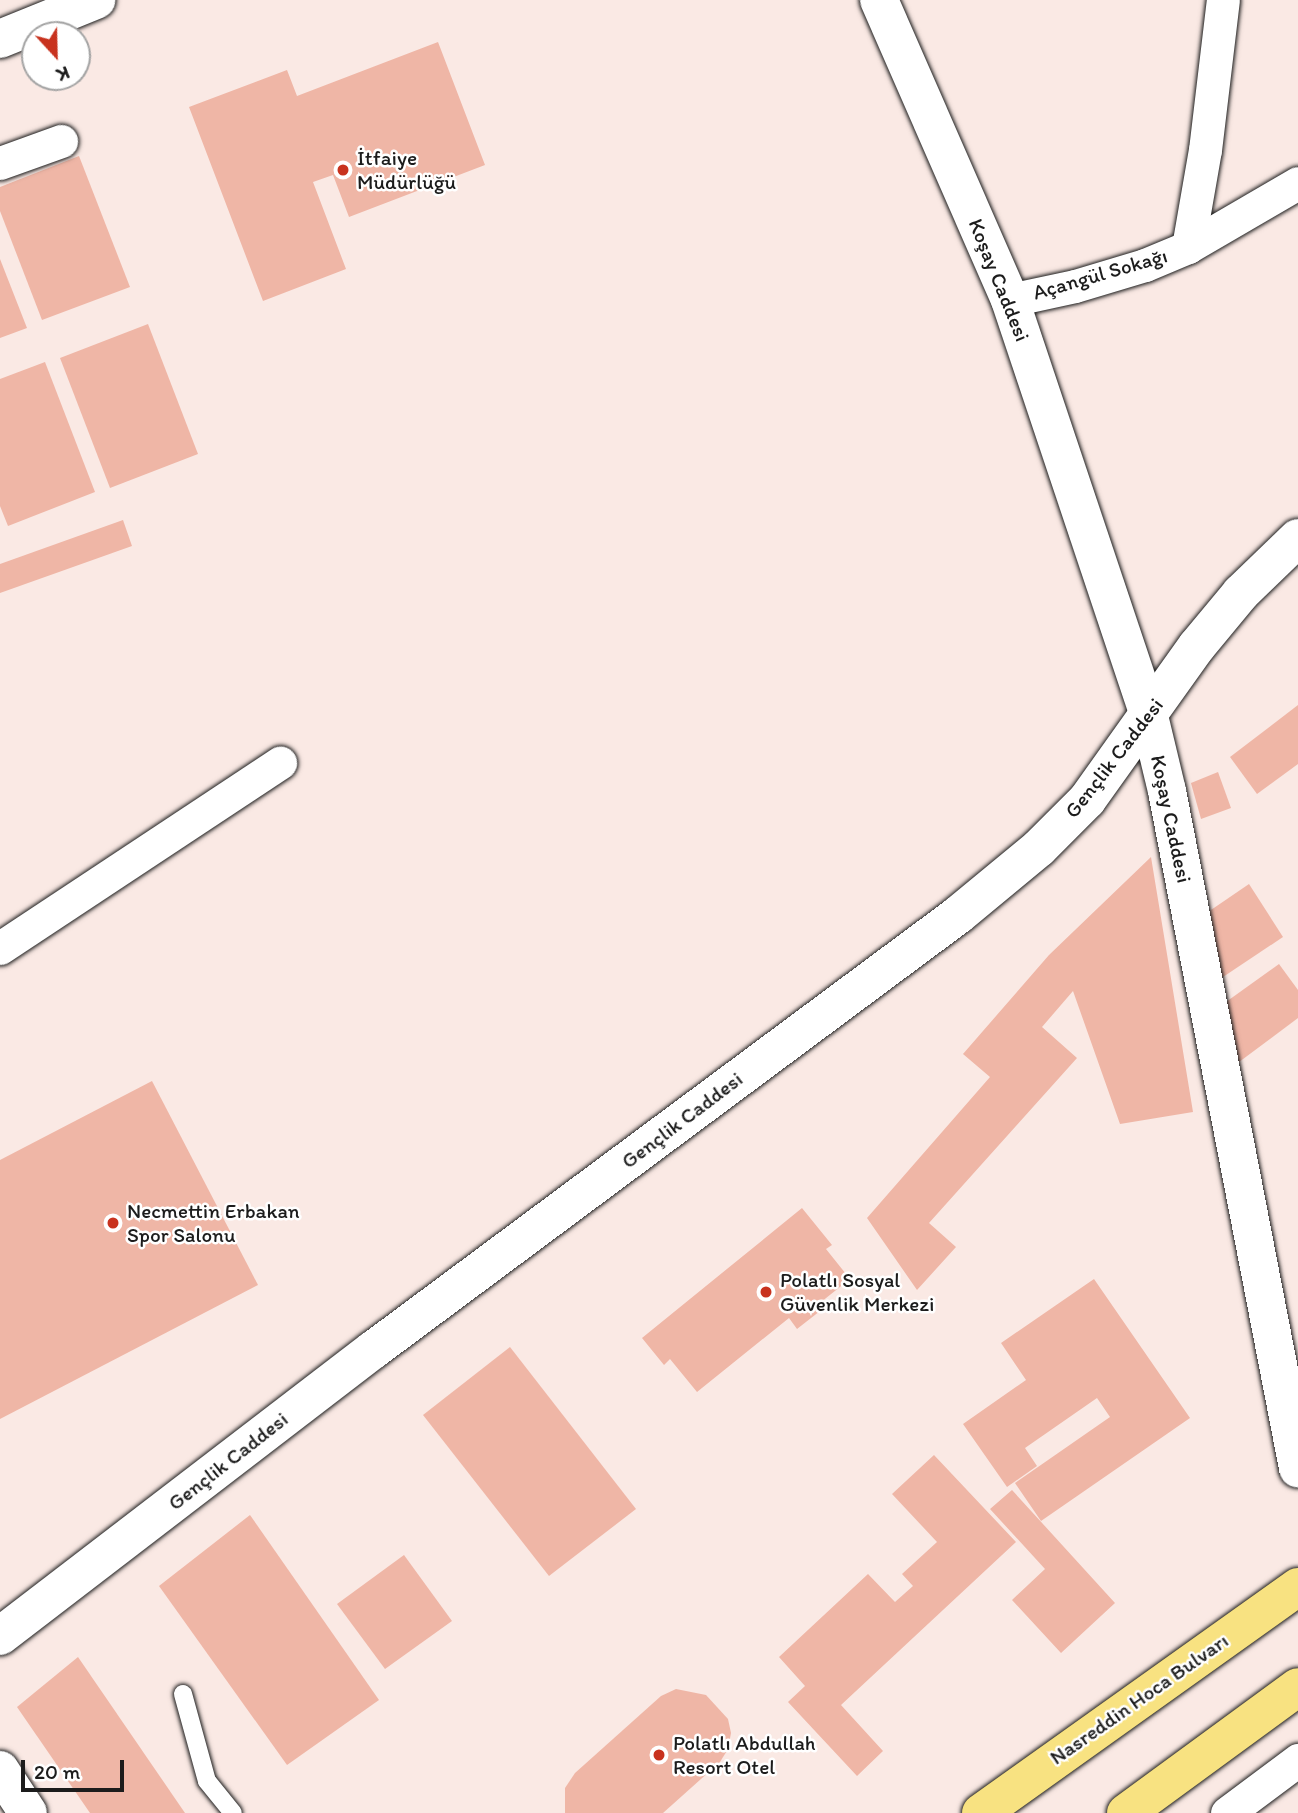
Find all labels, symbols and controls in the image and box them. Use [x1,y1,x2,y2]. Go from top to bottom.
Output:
north arrow [21,21,91,91]
text: K [53,61,73,87]
place label: İtfaiye Müdürlüğü [357,145,456,195]
marker: İtfaiye Müdürlüğü [335,162,351,178]
street label: Koşay Caddesi [963,215,1035,345]
street label: Açangül Sokağı [1030,243,1170,305]
street label: Gençlik Caddesi [1059,693,1169,823]
street label: Koşay Caddesi [1145,753,1197,885]
street label: Gençlik Caddesi [616,1066,748,1174]
place label: Necmettin Erbakan Spor Salonu [127,1198,300,1248]
marker: Necmettin Erbakan Spor Salonu [105,1215,121,1231]
place label: Polatlı Sosyal Güvenlik Merkezi [780,1267,935,1317]
marker: Polatlı Sosyal Güvenlik Merkezi [758,1284,774,1300]
street label: Gençlik Caddesi [163,1406,293,1516]
street label: Nasreddin Hoca Bulvarı [1045,1628,1233,1770]
place label: Polatlı Abdullah Resort Otel [673,1730,815,1780]
scale bar [24,1746,128,1790]
marker: Polatlı Abdullah Resort Otel [651,1747,667,1763]
text: 20 m [34,1759,80,1784]

